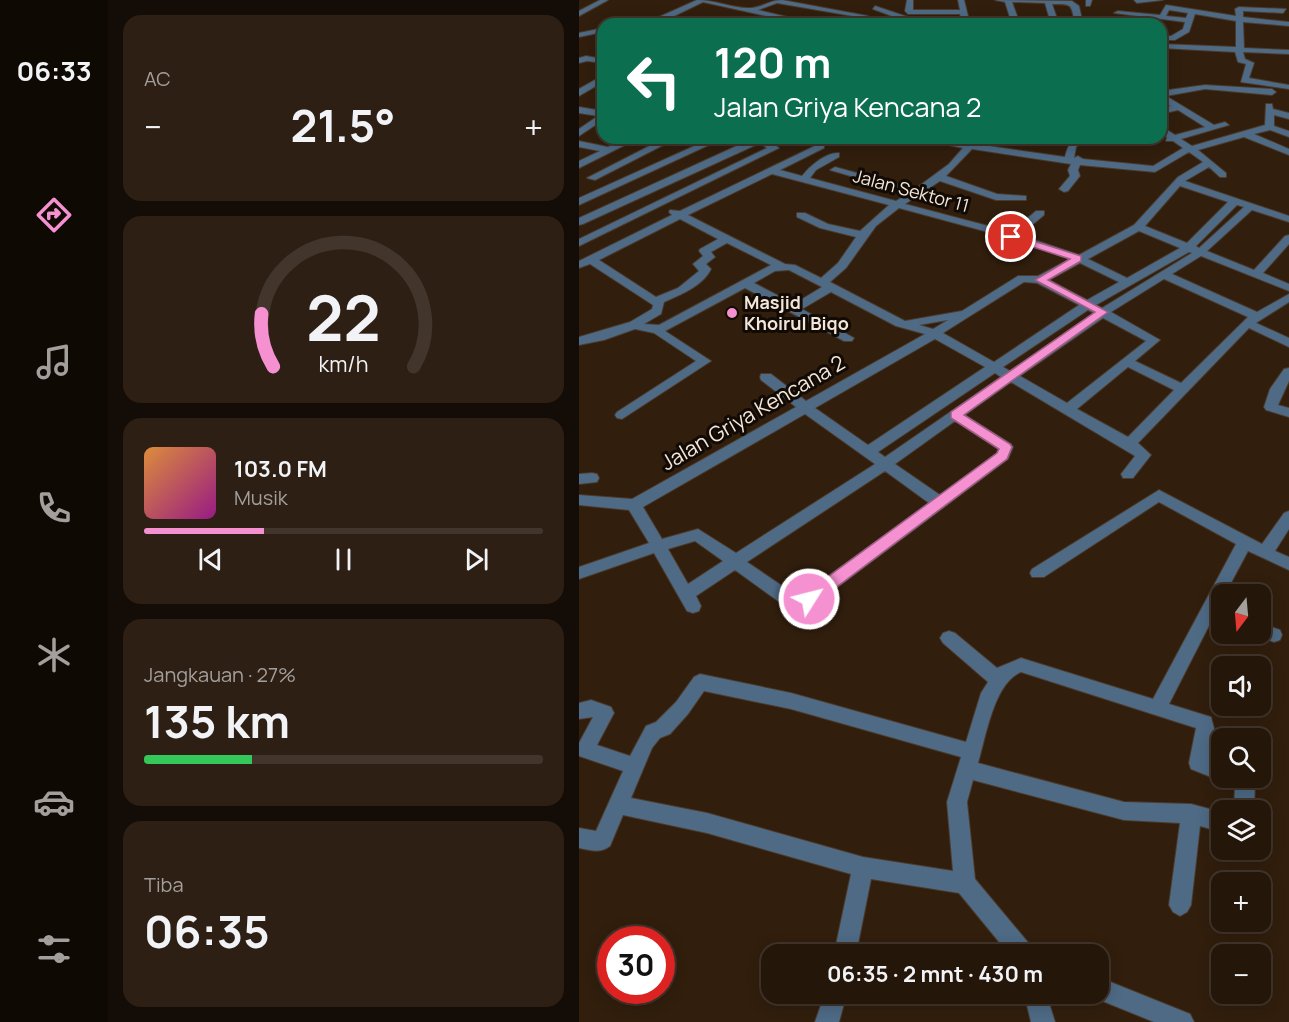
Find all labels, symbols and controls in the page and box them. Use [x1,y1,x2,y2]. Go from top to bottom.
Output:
text: 120 m [714,33,831,91]
icon: left [615,42,693,120]
text: 06:33 [16,52,92,89]
text: AC [144,65,171,92]
text: Jalan Griya Kencana 2 [714,88,981,125]
text: 21.5° [290,94,395,156]
text: − [144,104,162,149]
text: + [524,104,543,149]
street label: Jalan Sektor 11 [851,163,972,217]
icon: directions [33,194,75,236]
pin [985,211,1036,262]
icon: arrive [994,220,1027,253]
text: 22 [306,274,381,360]
place label: Masjid Khoirul Biqo [744,290,849,335]
marker: Masjid Khoirul Biqo [725,306,739,320]
icon: music [33,341,75,383]
street label: Jalan Griya Kencana 2 [655,348,850,476]
text: km/h [319,349,368,378]
text: 103.0 FM [234,454,327,484]
text: Musik [234,484,288,511]
icon: phone [33,487,75,529]
icon: previous [194,543,227,576]
icon: pause [327,543,360,576]
icon: next [460,543,493,576]
position arrow [777,567,841,631]
north arrow [1211,584,1271,644]
map controls [1211,584,1271,1004]
icon: climate [33,634,75,676]
button: sound [1211,656,1271,716]
text: Jangkauan · 27% [144,661,296,688]
text: 135 km [144,690,290,752]
button: search [1211,728,1271,788]
icon: car [33,781,75,823]
button: layers [1211,800,1271,860]
text: Tiba [144,871,184,898]
button: + [1211,872,1271,932]
text: 06:35 [144,900,270,962]
speed limit sign: 30 [597,926,675,1004]
icon: filters [33,928,75,970]
button: − [1211,944,1271,1004]
text: 06:35 · 2 mnt · 430 m [827,959,1043,989]

